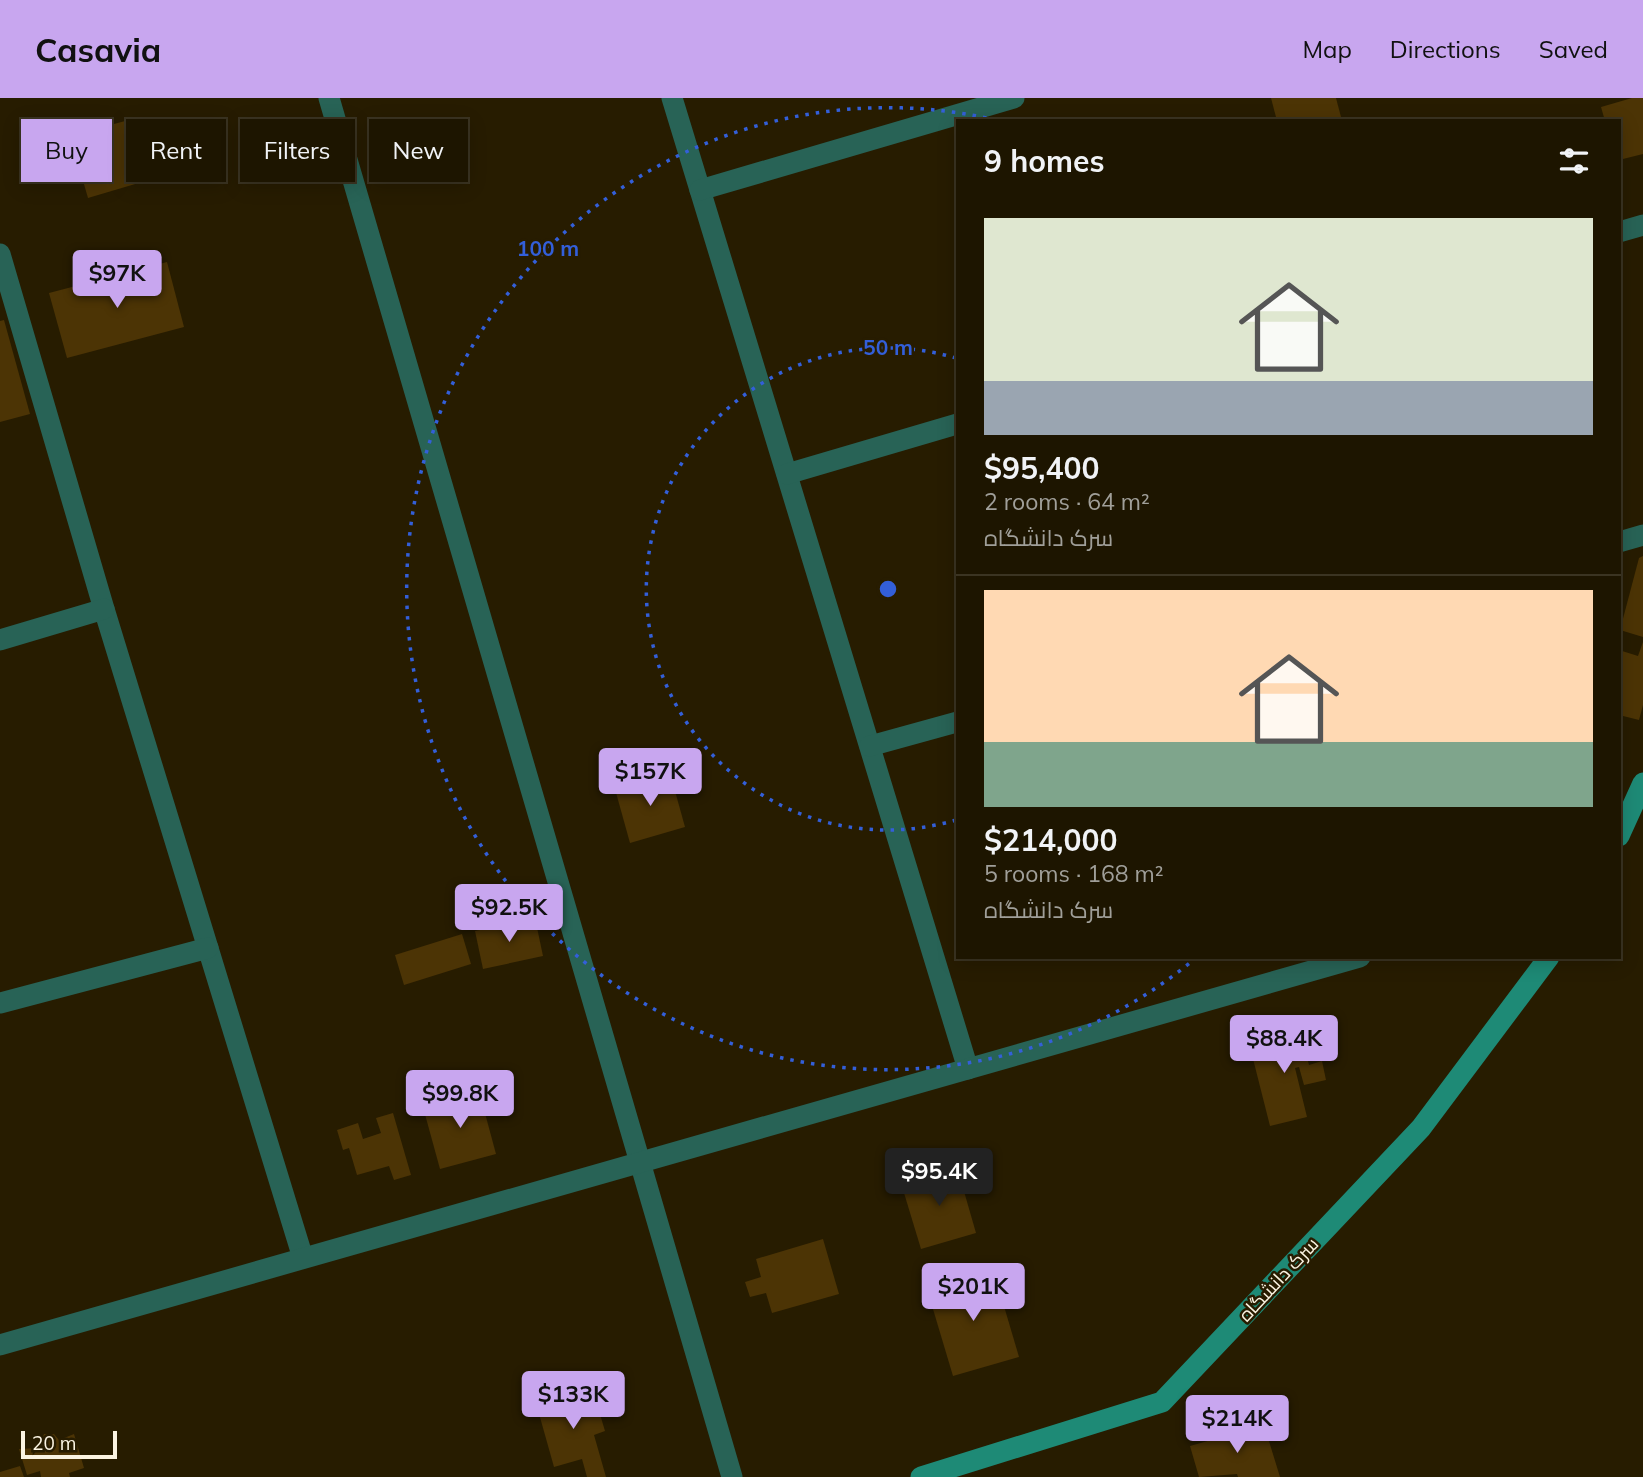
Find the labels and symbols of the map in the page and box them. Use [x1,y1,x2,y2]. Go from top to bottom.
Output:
text: 100 m [517,235,579,261]
pin: $97K [76,250,158,310]
text: 50 m [863,334,913,360]
centre of rings [876,577,900,601]
pin: $157K [601,748,699,808]
pin: $92.5K [452,884,566,944]
pin: $88.4K [1227,1016,1341,1075]
pin: $99.8K [403,1070,517,1130]
pin: $95.4K [882,1148,996,1208]
street label: سرک دانشگاه [1233,1232,1323,1326]
pin: $201K [924,1264,1022,1323]
pin: $133K [524,1372,622,1431]
pin: $214K [1188,1396,1286,1455]
scale bar [21,1428,117,1460]

